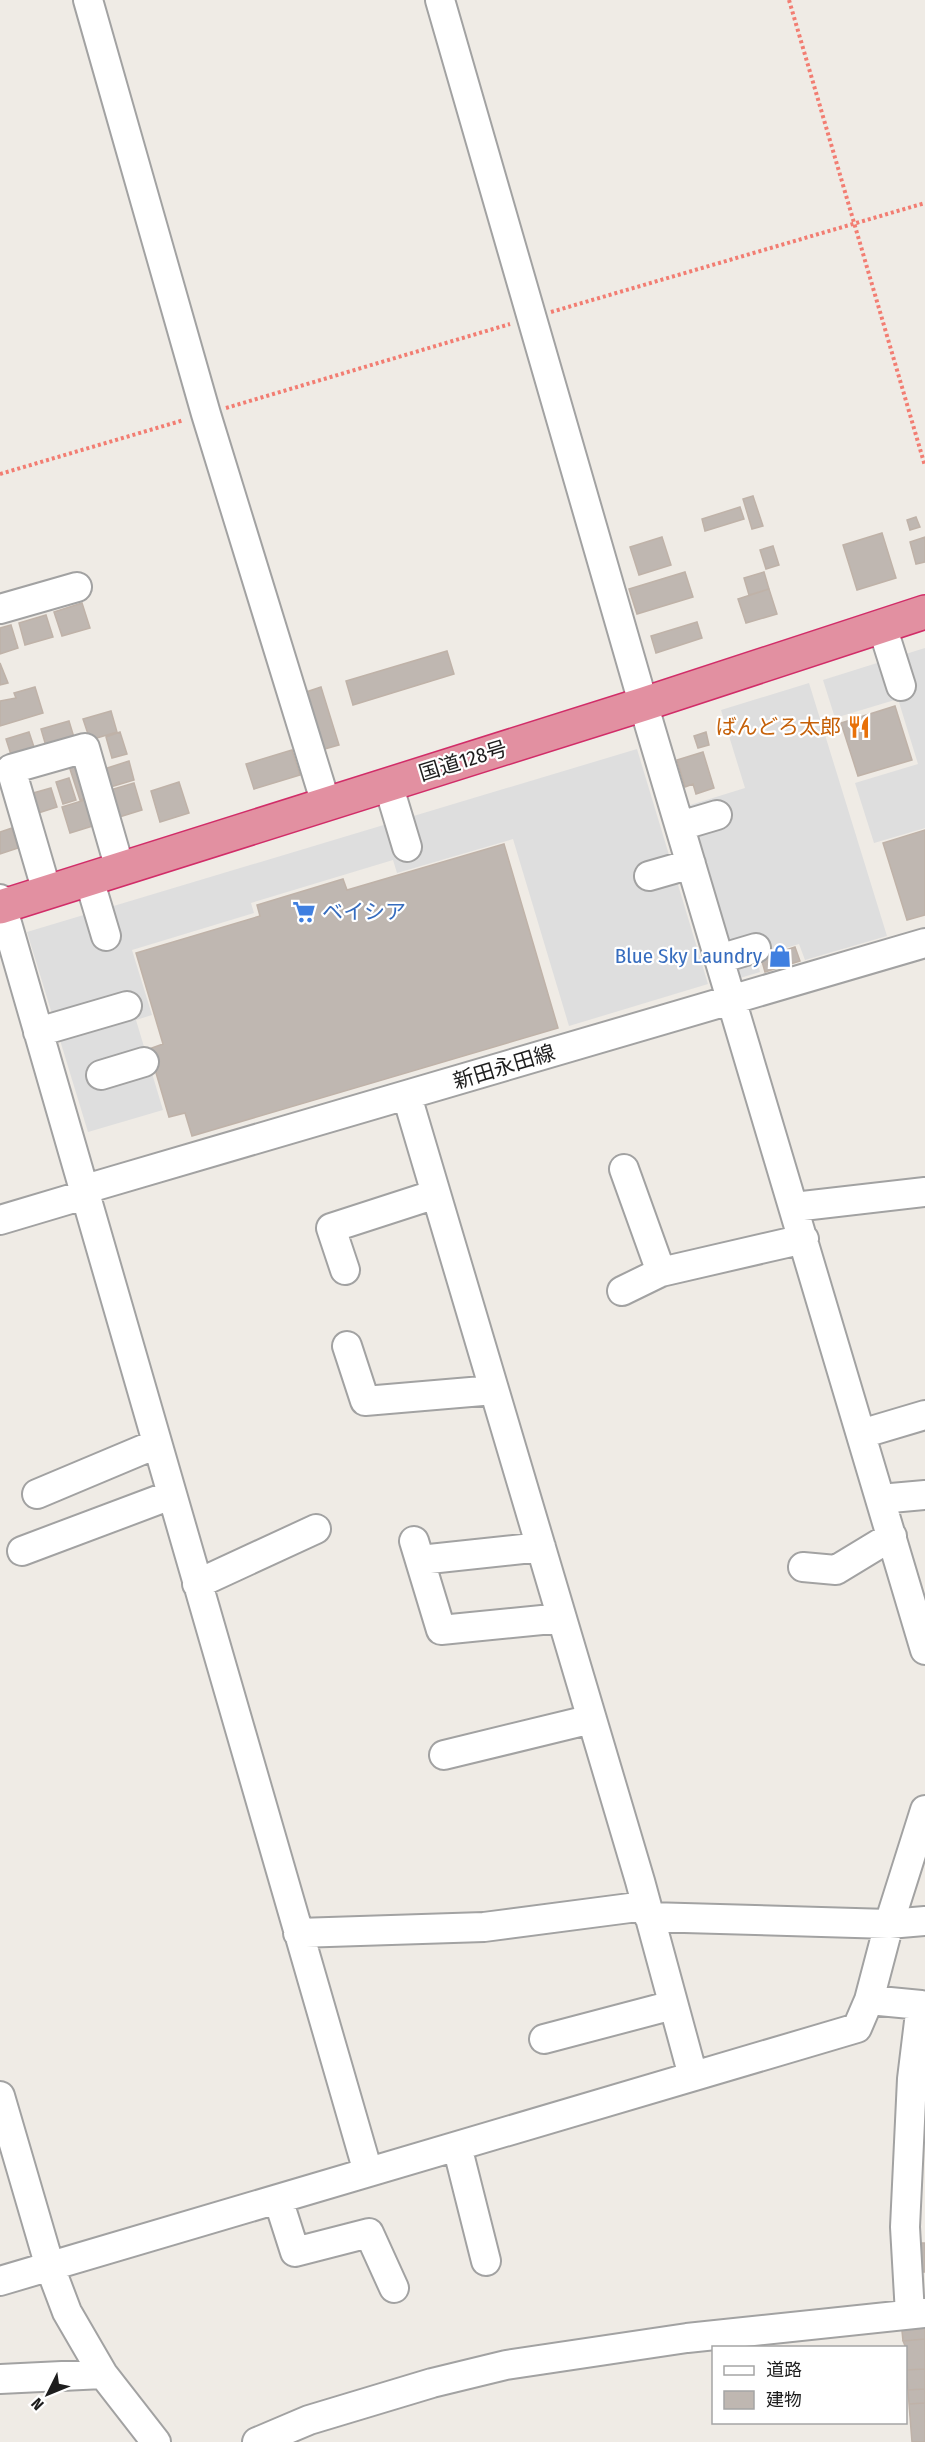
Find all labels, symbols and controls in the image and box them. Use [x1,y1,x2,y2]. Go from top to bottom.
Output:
place label: ばんどろ太郎 [716,714,841,740]
restaurant icon: ばんどろ太郎 [846,714,872,740]
street label: 国道128号 [416,735,510,787]
supermarket icon: ベイシア [291,899,317,925]
place label: ベイシア [322,899,406,925]
place label: Blue Sky Laundry [615,943,763,969]
shop icon: Blue Sky Laundry [767,943,793,969]
street label: 新田永田線 [450,1039,558,1095]
legend [712,2346,907,2424]
text: 道路 [766,2359,802,2381]
north arrow [18,2364,78,2424]
text: 建物 [766,2389,802,2411]
text: N [27,2394,48,2414]

